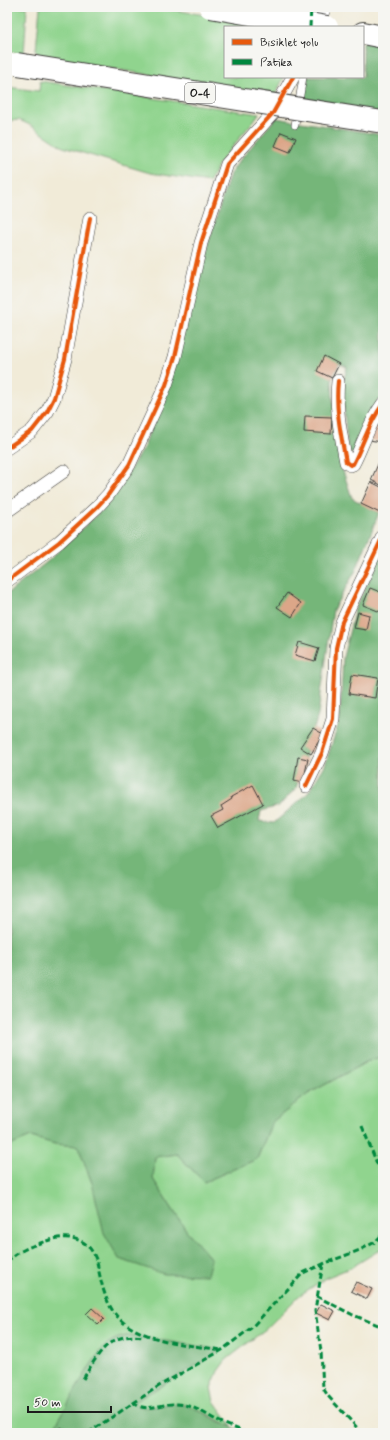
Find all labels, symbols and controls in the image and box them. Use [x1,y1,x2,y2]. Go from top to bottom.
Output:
legend [224,26,364,78]
text: Bisiklet yolu [260,35,318,51]
text: Patika [260,55,293,71]
road number: O-4 [185,83,215,103]
scale bar [28,1388,111,1414]
text: 50 m [34,1395,61,1411]

